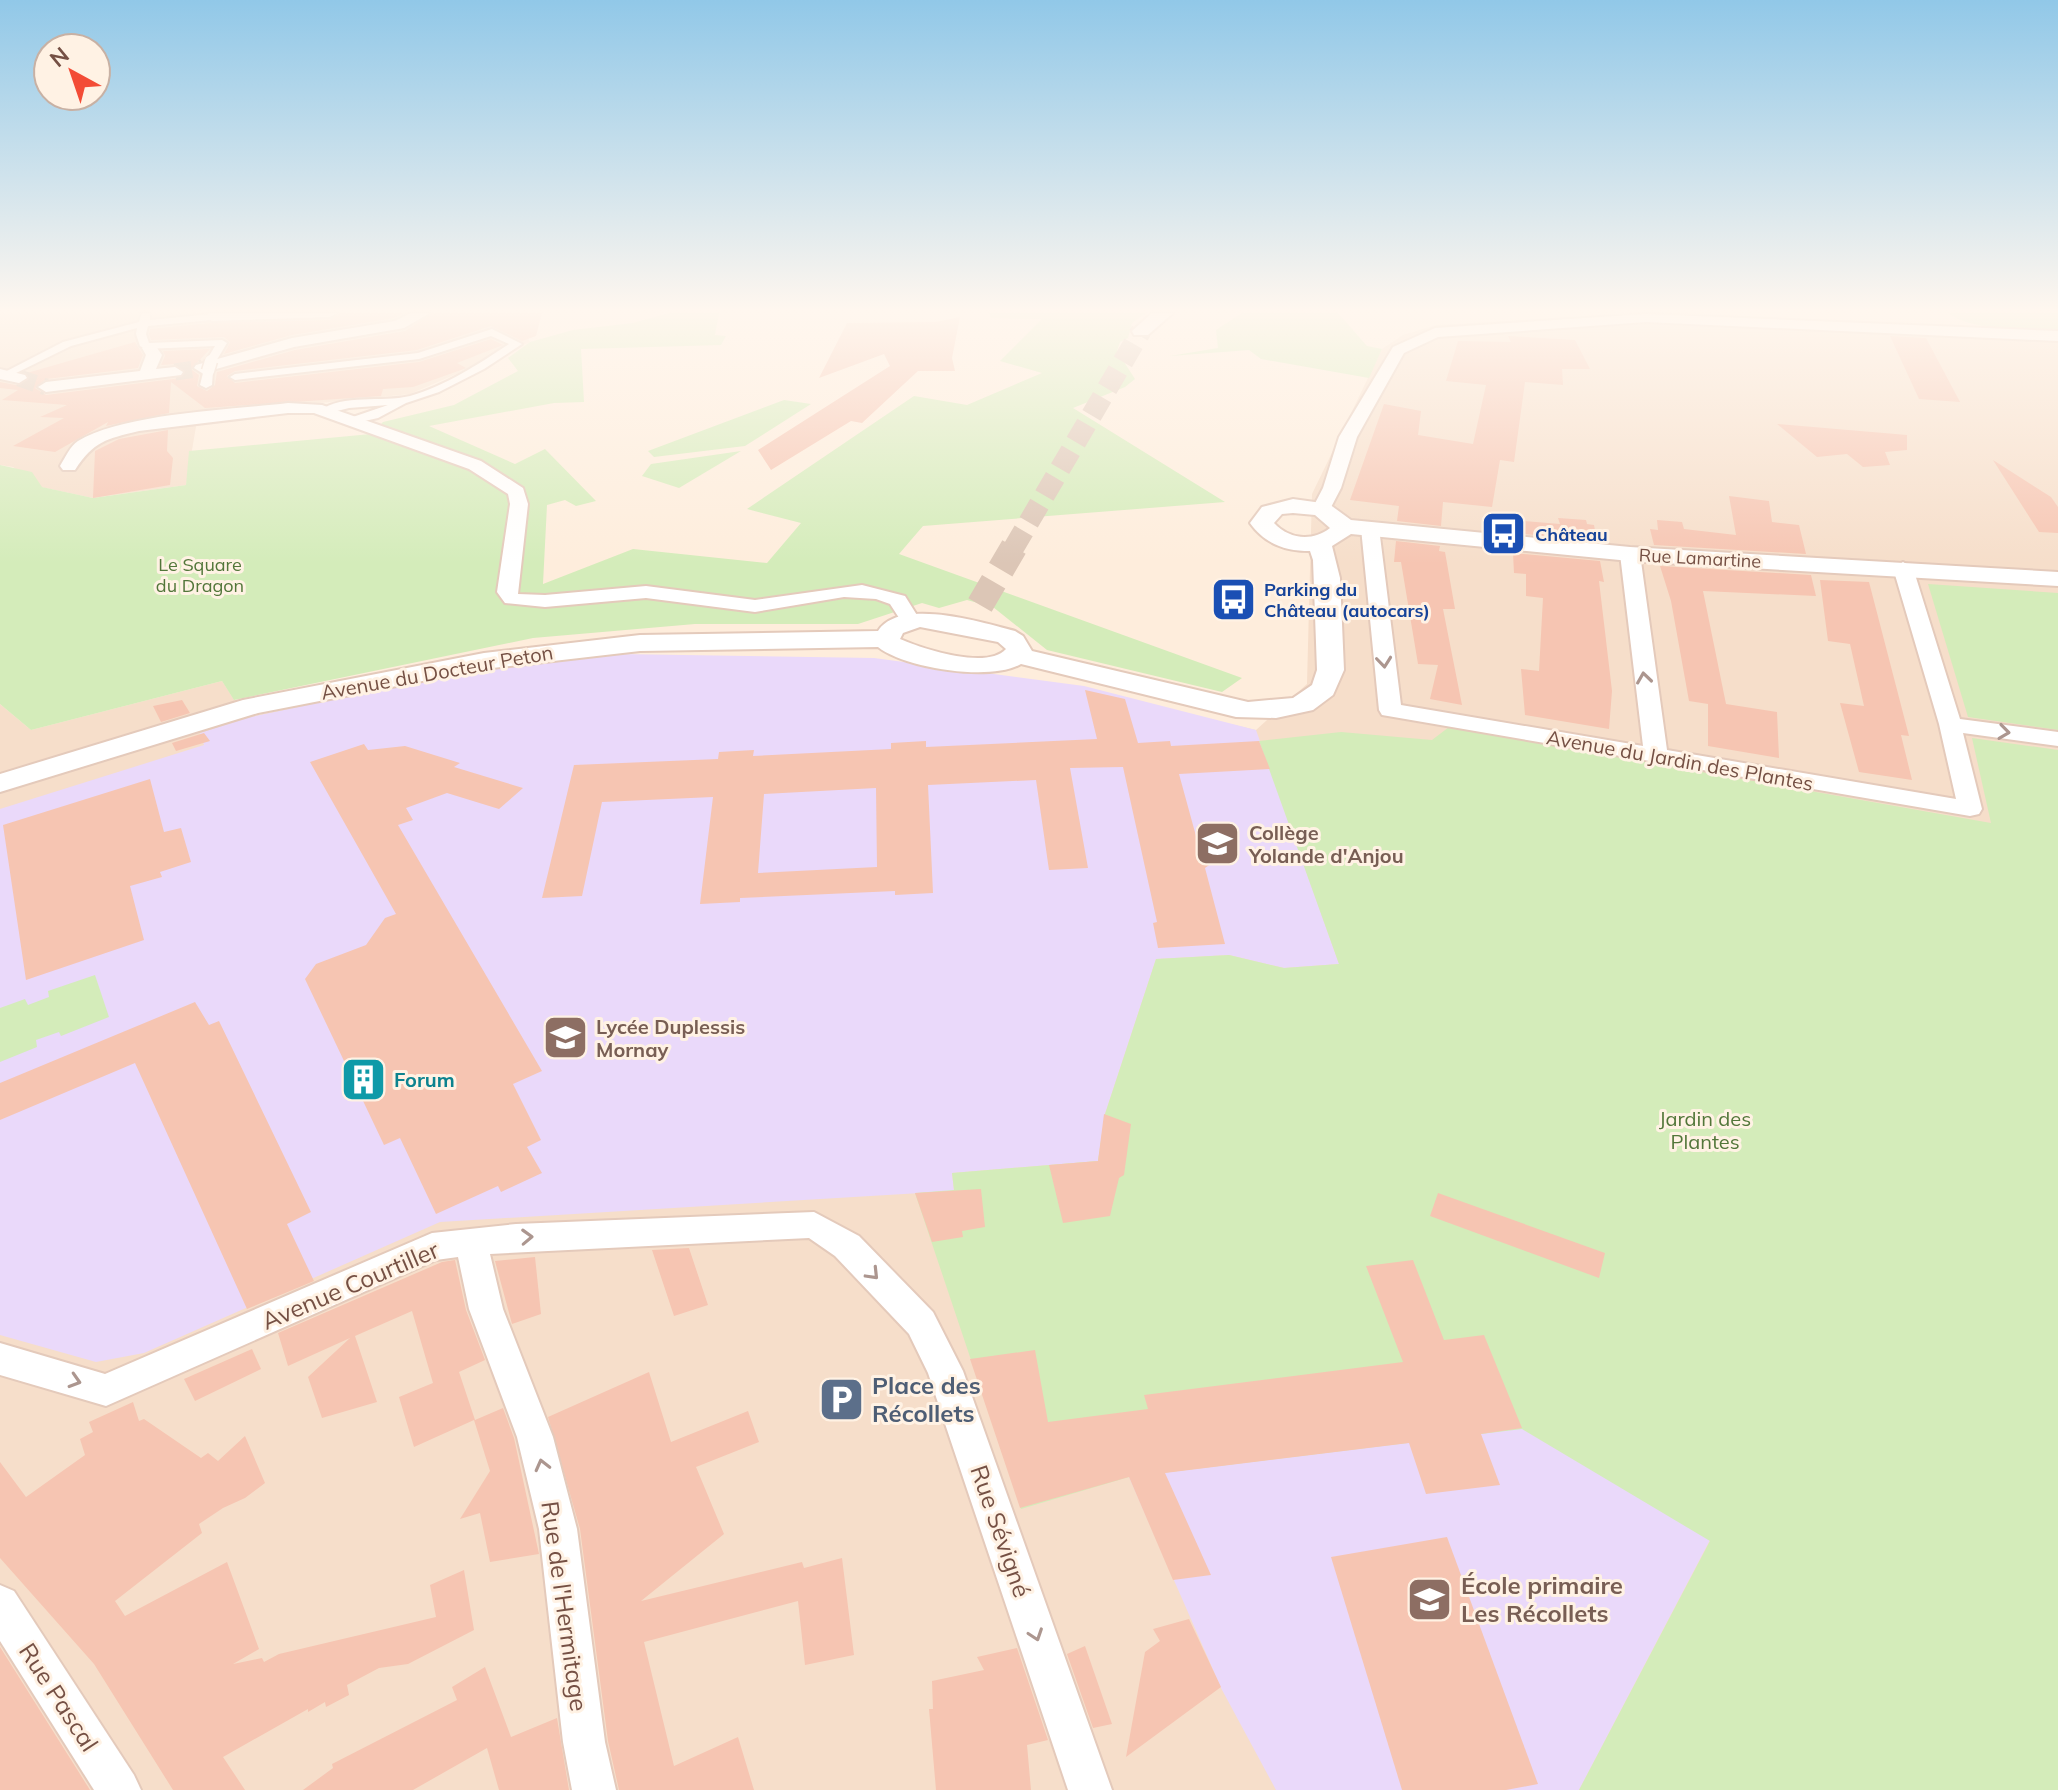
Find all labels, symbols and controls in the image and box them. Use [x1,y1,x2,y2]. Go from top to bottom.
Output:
north arrow [32,32,112,112]
text: N [44,41,75,73]
bus stop icon: Château [1480,510,1528,558]
place label: Château [1535,523,1608,546]
street label: Rue Lamartine [1638,543,1762,573]
park label: Le Square du Dragon [156,553,244,597]
bus stop icon: Parking du Château (autocars) [1209,575,1257,623]
place label: Parking du Château (autocars) [1264,578,1430,622]
street label: Avenue du Docteur Peton [319,639,555,705]
one-way arrow [1376,655,1393,668]
one-way arrow [1636,672,1653,685]
one-way arrow [1997,723,2011,740]
street label: Avenue du Jardin des Plantes [1545,724,1815,796]
school or university icon: Collège Yolande d'Anjou [1194,820,1242,868]
place label: Collège Yolande d'Anjou [1248,820,1404,868]
school or university icon: Lycée Duplessis Mornay [541,1013,589,1061]
place label: Lycée Duplessis Mornay [596,1014,745,1062]
building icon: Forum [339,1055,387,1103]
place label: Forum [394,1067,455,1092]
park label: Jardin des Plantes [1659,1106,1751,1154]
one-way arrow [521,1229,534,1246]
street label: Avenue Courtiller [257,1234,443,1336]
one-way arrow [864,1265,879,1279]
place label: Place des Récollets [872,1370,981,1428]
one-way arrow [67,1372,81,1388]
parking icon: Place des Récollets [817,1375,865,1423]
one-way arrow [534,1458,551,1472]
street label: Rue Sévigné [964,1461,1038,1601]
street label: Rue de l'Hermitage [535,1499,595,1713]
place label: École primaire Les Récollets [1461,1570,1623,1628]
school or university icon: École primaire Les Récollets [1406,1575,1454,1623]
one-way arrow [1027,1627,1043,1641]
street label: Rue Pascal [13,1637,105,1757]

